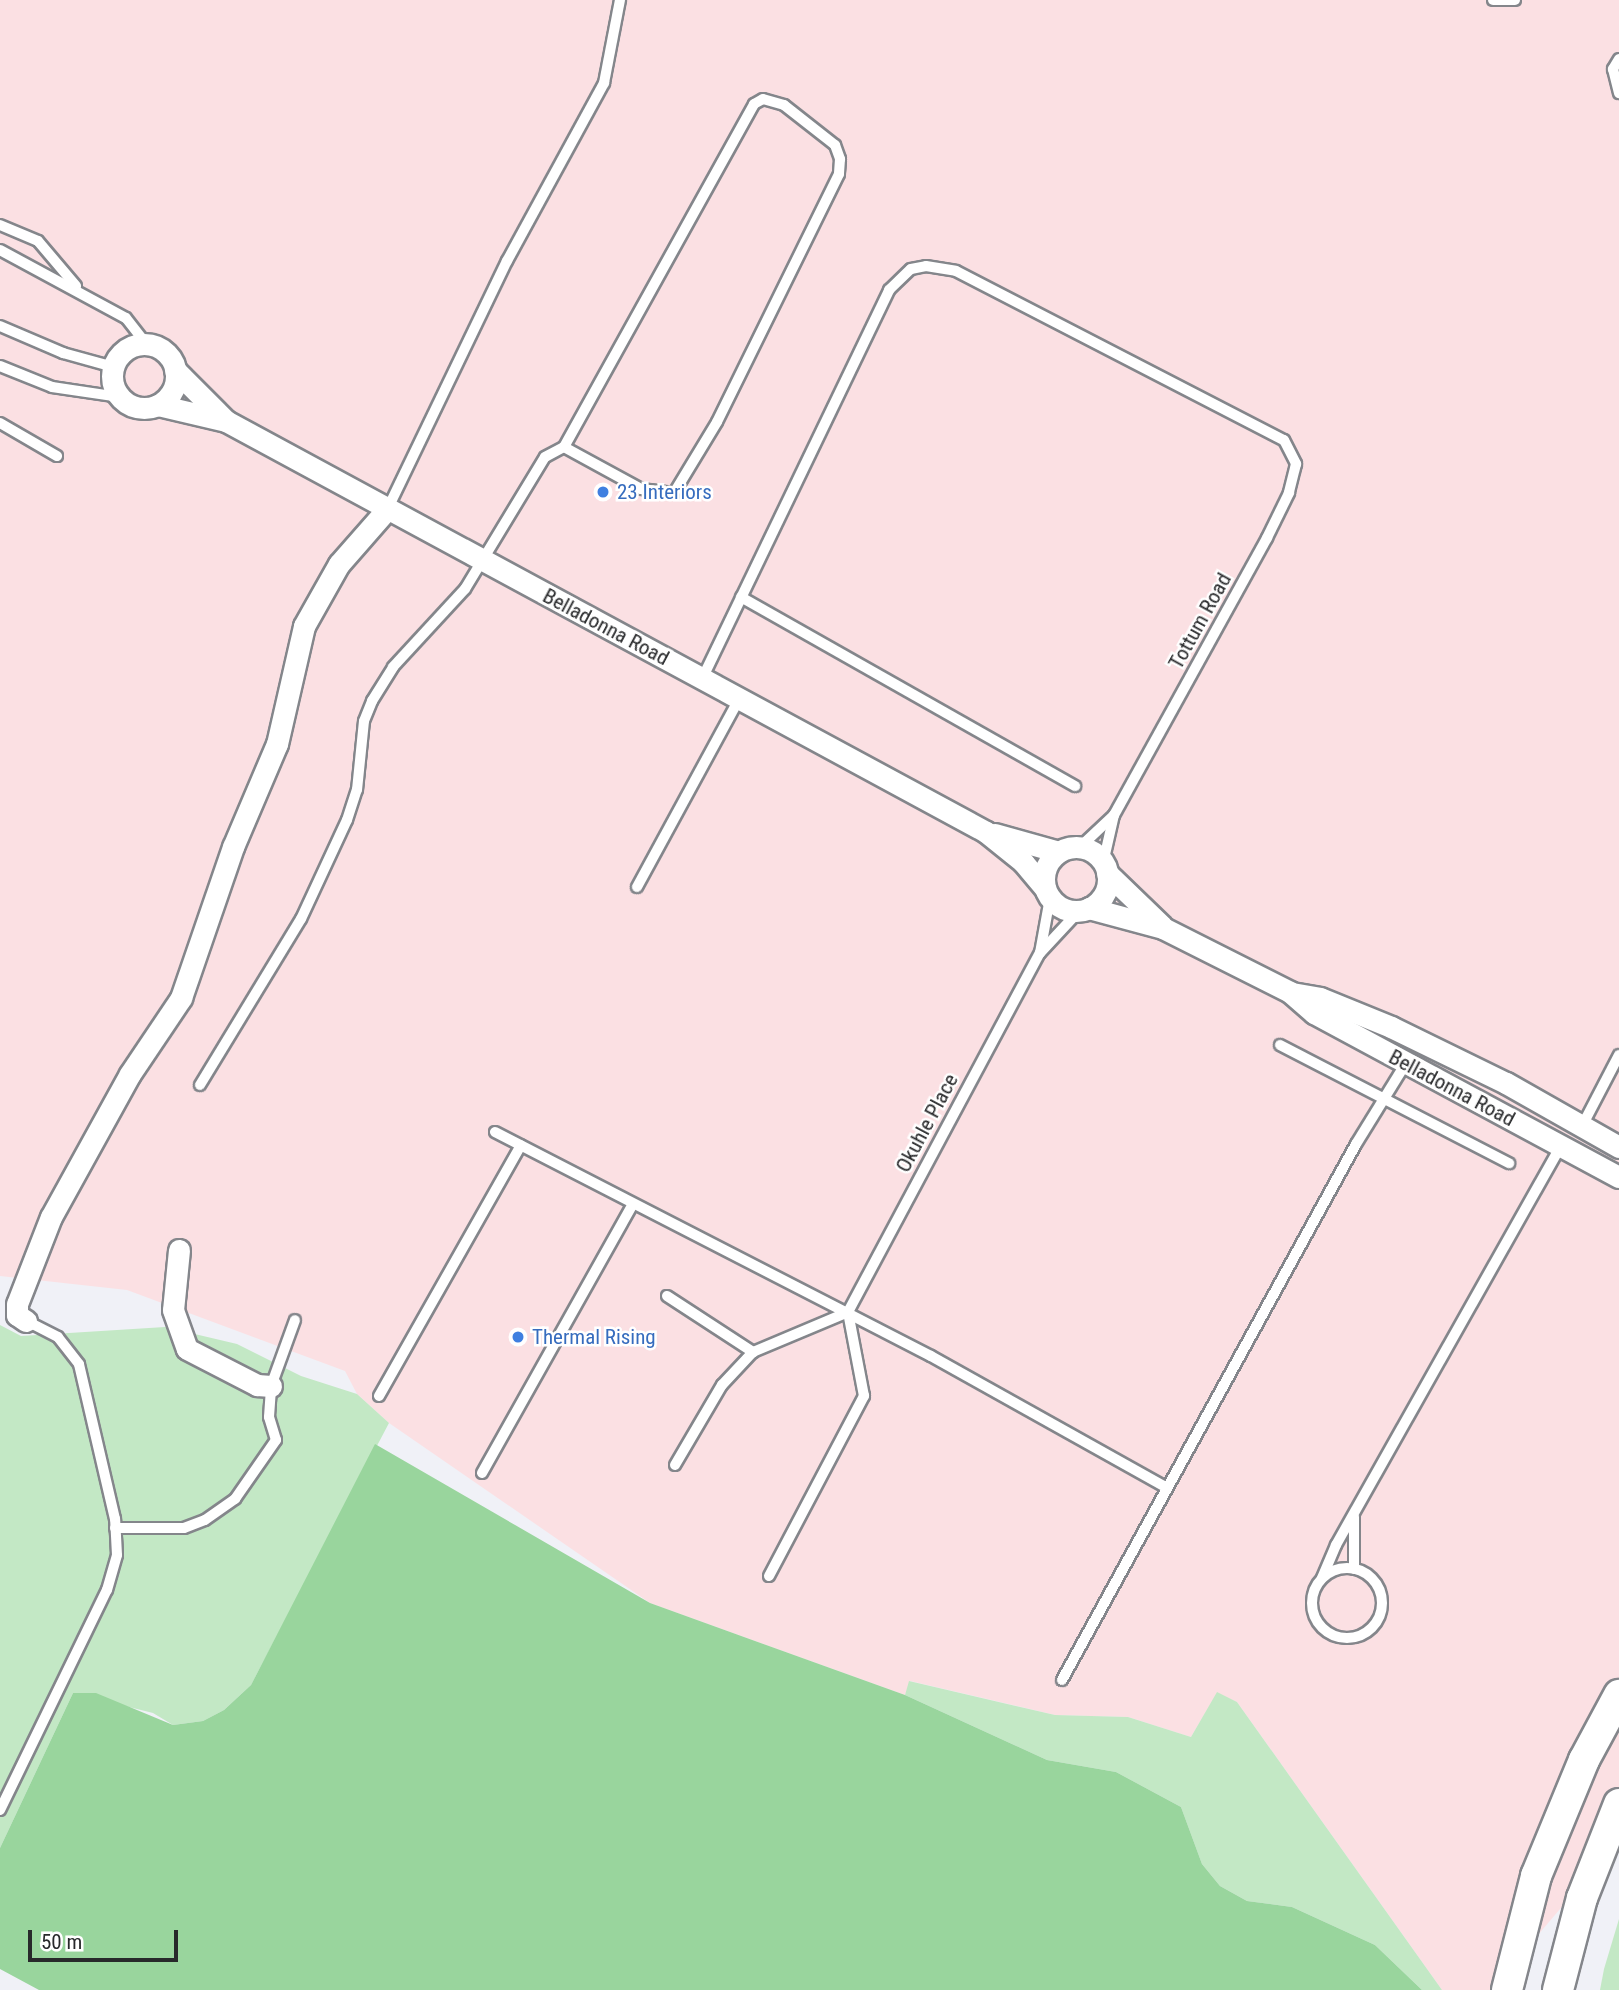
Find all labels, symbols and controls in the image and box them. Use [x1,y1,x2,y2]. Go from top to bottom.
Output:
place label: 23 Interiors [617,479,712,505]
marker: 23 Interiors [595,484,611,500]
street label: Tottum Road [1163,569,1237,673]
street label: Belladonna Road [539,583,673,671]
street label: Belladonna Road [1385,1044,1519,1132]
street label: Okuhle Place [891,1069,963,1177]
place label: Thermal Rising [532,1324,656,1350]
marker: Thermal Rising [510,1329,526,1345]
scale bar [32,1916,182,1960]
text: 50 m [41,1930,82,1954]

